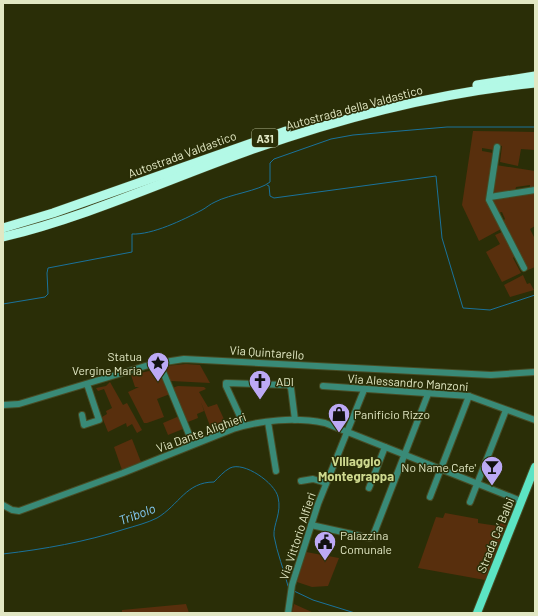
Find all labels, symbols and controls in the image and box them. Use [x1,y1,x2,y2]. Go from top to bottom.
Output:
street label: Autostrada della Valdastico [284,82,424,132]
street label: Autostrada Valdastico [126,128,238,180]
road number: A31 [252,129,278,147]
street label: Via Quintarello [229,342,305,362]
place label: Statua Vergine Maria [72,349,142,377]
place icon: Statua Vergine Maria [145,350,171,383]
church icon: ADI [247,368,273,401]
street label: Via Alessandro Manzoni [347,371,469,393]
place label: ADI [276,374,294,388]
shop icon: Panificio Rizzo [326,401,352,434]
place label: Panificio Rizzo [354,407,430,421]
street label: Via Dante Alighieri [154,409,248,455]
district label: Villaggio Montegrappa [318,453,394,484]
bar icon: No Name Cafe' [479,454,505,487]
place label: No Name Cafe' [401,460,476,474]
street label: Via Vittorio Alfieri [276,490,318,582]
street label: Strada Ca' Balbi [474,495,516,575]
water label: Tribolo [117,500,158,528]
place label: Palazzina Comunale [340,528,392,556]
public building icon: Palazzina Comunale [312,529,338,562]

